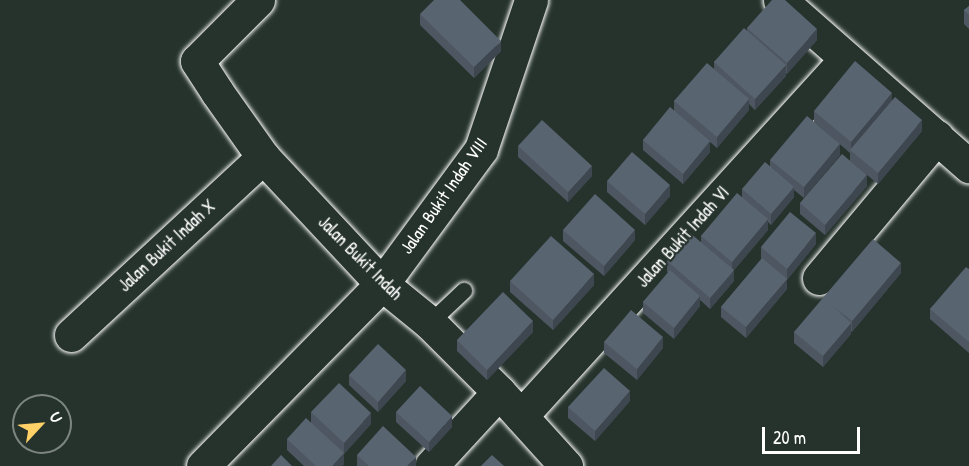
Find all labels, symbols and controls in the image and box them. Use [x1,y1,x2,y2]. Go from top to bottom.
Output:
street label: Jalan Bukit Indah VIII [396,134,492,258]
street label: Jalan Bukit Indah VI [632,182,734,292]
street label: Jalan Bukit Indah X [114,195,220,297]
street label: Jalan Bukit Indah [313,211,407,305]
north arrow [12,394,72,454]
text: U [45,408,68,426]
scale bar [765,415,862,453]
text: 20 m [773,425,806,450]

